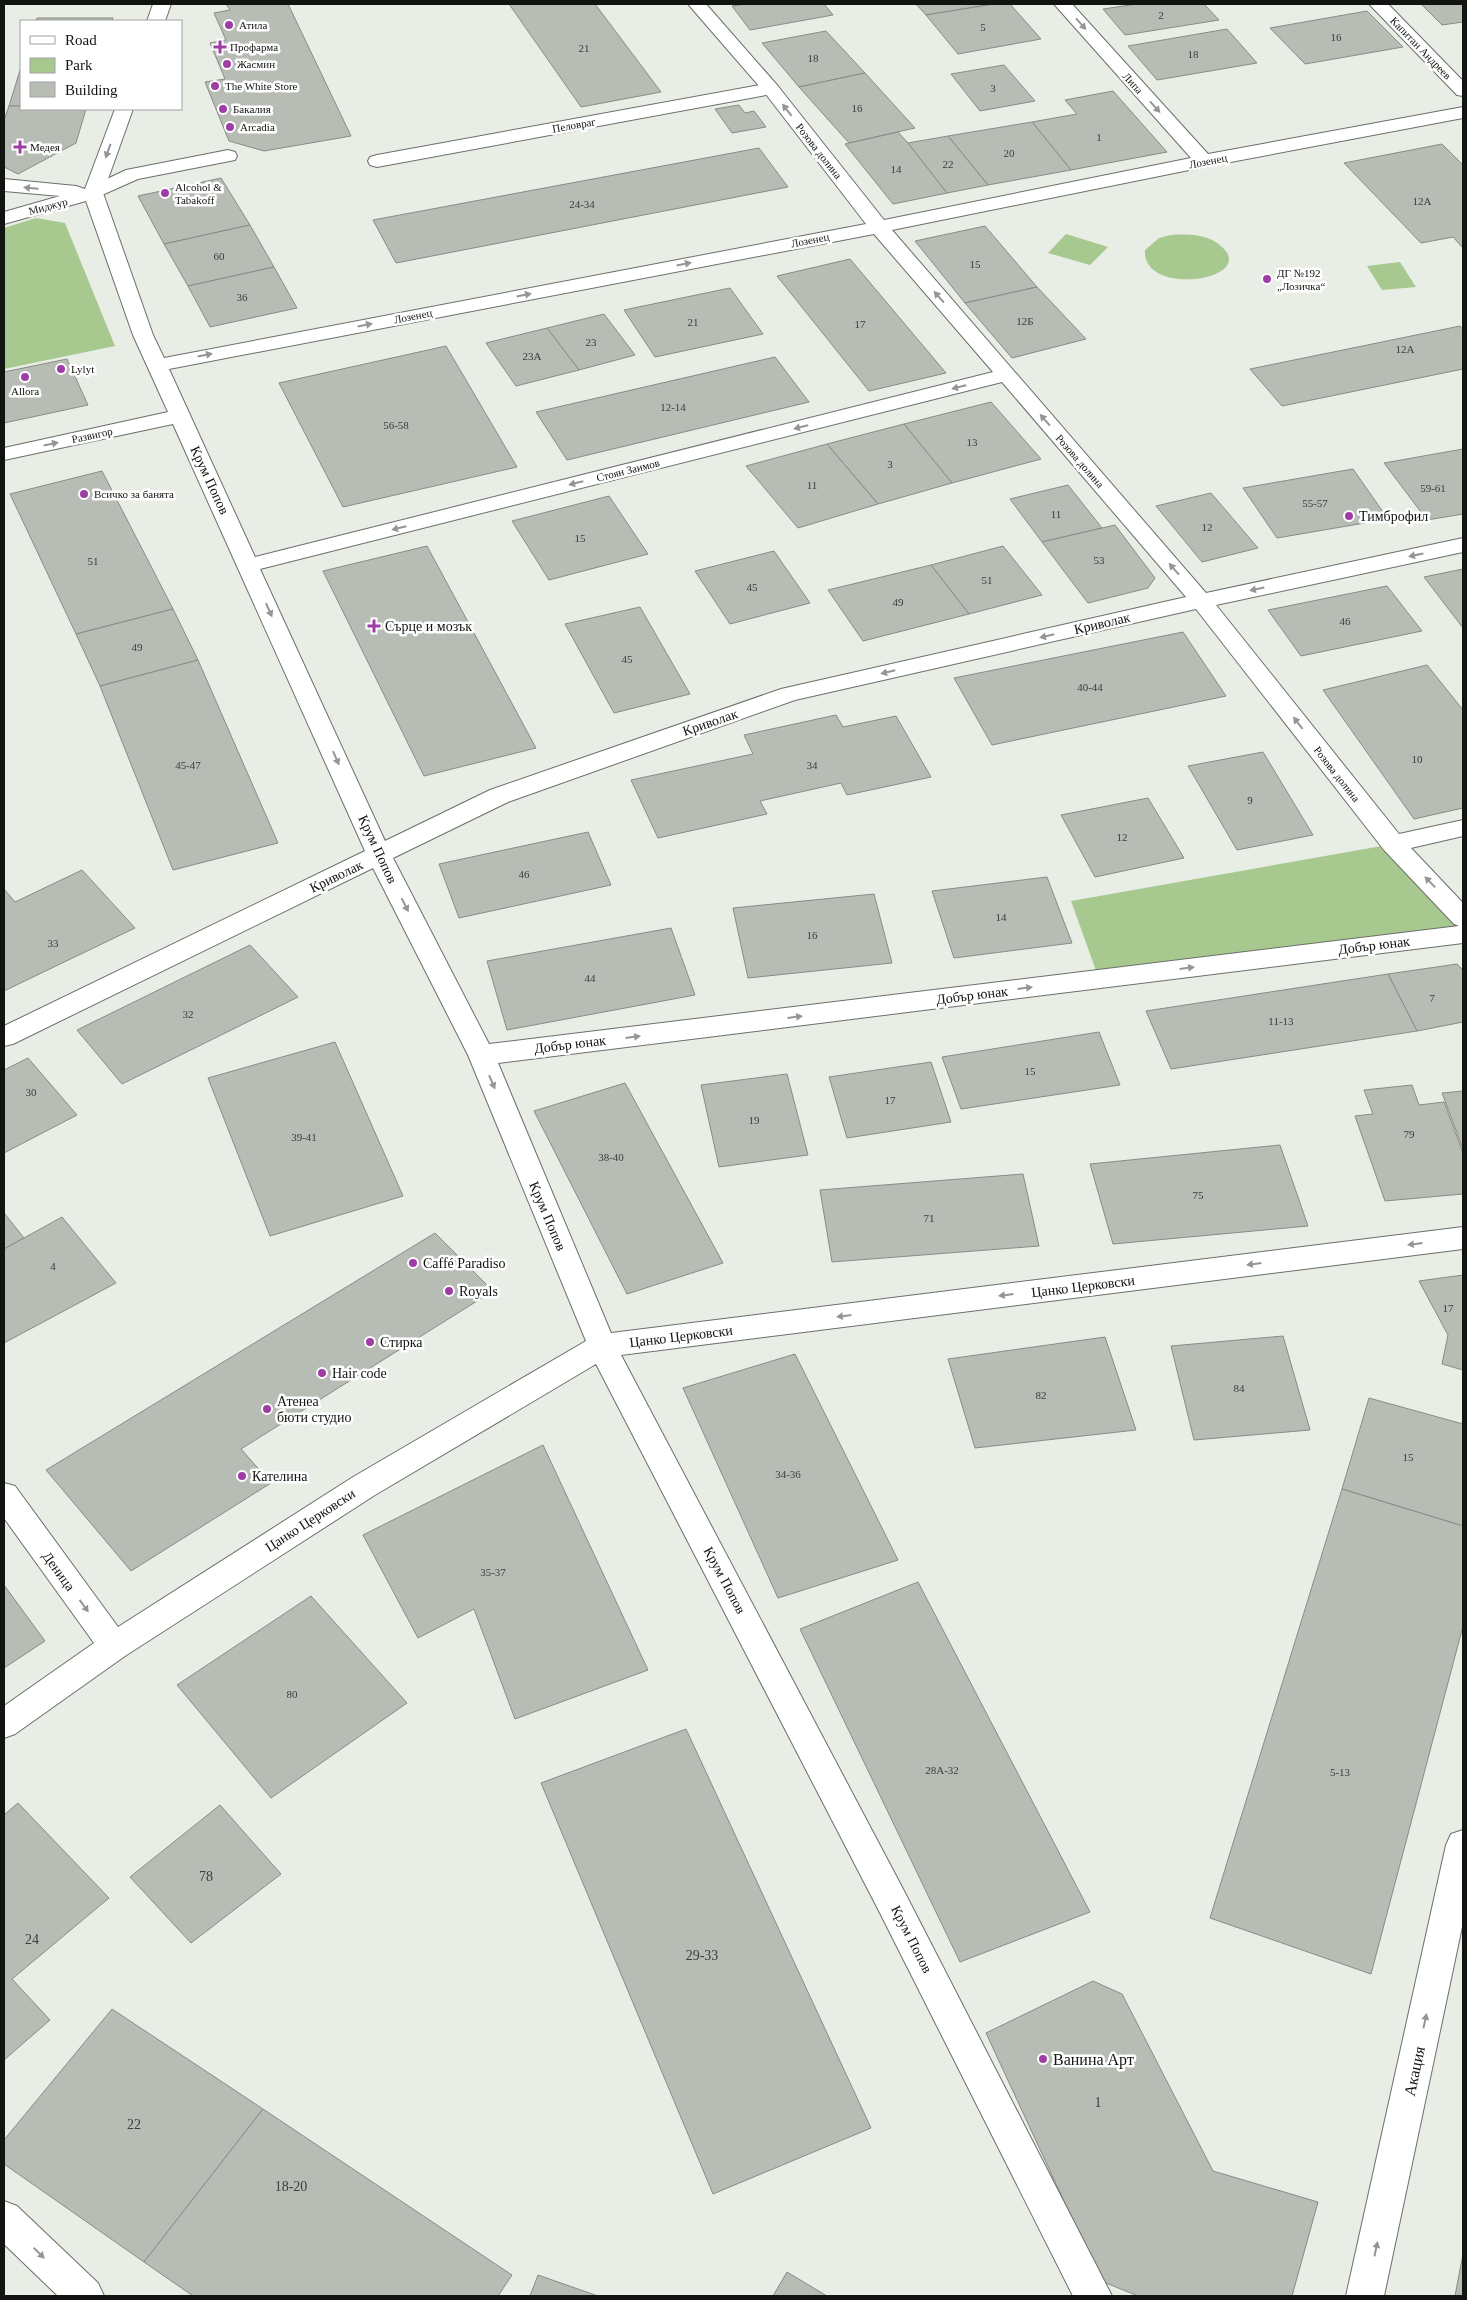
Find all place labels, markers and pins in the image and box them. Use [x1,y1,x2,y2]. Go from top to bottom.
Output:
marker: Атила [223,19,235,31]
place label: Атила [239,19,268,31]
marker: Профарма [214,41,226,53]
place label: Профарма [230,41,278,53]
marker: Жасмин [221,58,233,70]
place label: Жасмин [237,58,275,70]
marker: The White Store [209,80,221,92]
place label: The White Store [225,80,298,92]
marker: Бакалия [217,103,229,115]
place label: Бакалия [233,103,271,115]
marker: Arcadia [224,121,236,133]
place label: Arcadia [240,121,275,133]
marker: Медея [14,141,26,153]
place label: Медея [30,141,60,153]
place label: Alcohol & Tabakoff [175,181,222,206]
marker: Alcohol & Tabakoff [159,187,171,199]
place label: ДГ №192 „Лозичка“ [1277,267,1325,292]
marker: ДГ №192 „Лозичка“ [1261,273,1273,285]
marker: Lylyt [55,363,67,375]
place label: Lylyt [71,363,94,375]
marker: Allora [19,371,31,383]
place label: Allora [11,385,39,397]
marker: Всичко за банята [78,488,90,500]
place label: Всичко за банята [94,488,174,500]
place label: Тимброфил [1359,509,1428,524]
marker: Тимброфил [1343,510,1355,522]
marker: Сърце и мозък [367,619,381,633]
place label: Сърце и мозък [385,619,472,634]
place label: Caffé Paradiso [423,1256,506,1271]
marker: Caffé Paradiso [407,1257,419,1269]
place label: Royals [459,1284,498,1299]
marker: Royals [443,1285,455,1297]
place label: Стирка [380,1335,423,1350]
marker: Стирка [364,1336,376,1348]
place label: Hair code [332,1366,387,1381]
marker: Hair code [316,1367,328,1379]
place label: Атенеа бюти студио [277,1394,351,1425]
marker: Атенеа бюти студио [261,1403,273,1415]
place label: Кателина [252,1469,308,1484]
marker: Кателина [236,1470,248,1482]
place label: Ванина Арт [1053,2051,1134,2069]
marker: Ванина Арт [1037,2053,1049,2065]

